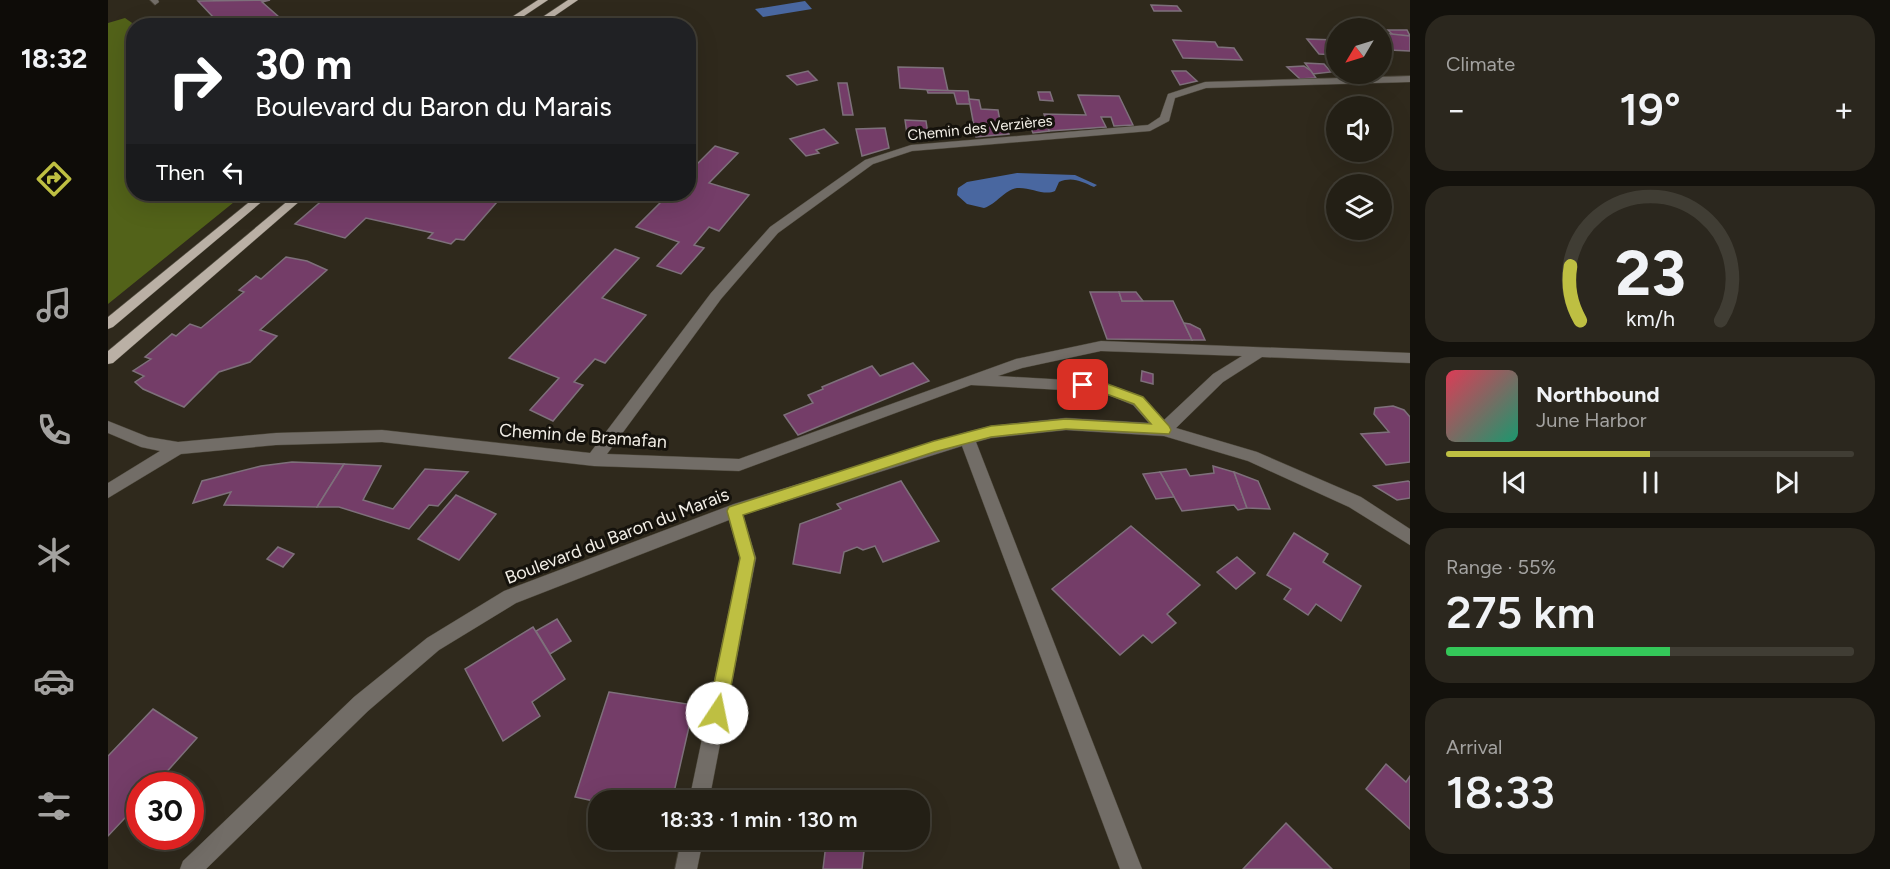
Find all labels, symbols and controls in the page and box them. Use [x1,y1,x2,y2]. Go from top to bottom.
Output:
north arrow [1326,18,1392,84]
map controls [1326,18,1392,240]
text: 30 m [255,39,352,90]
text: 18:32 [21,42,87,75]
icon: right [156,42,234,120]
text: Climate [1446,52,1515,76]
text: 19° [1619,82,1681,136]
text: Boulevard du Baron du Marais [255,90,612,123]
text: − [1446,90,1467,129]
text: + [1833,90,1854,129]
button: sound [1326,96,1392,162]
street label: Chemin des Verzières [907,111,1053,145]
icon: left [217,156,250,189]
icon: directions [33,158,75,200]
text: Then [156,159,205,186]
button: layers [1326,174,1392,240]
text: 23 [1615,236,1685,311]
icon: music [33,284,75,326]
text: km/h [1626,306,1674,331]
pin [1057,359,1108,410]
icon: arrive [1066,368,1099,401]
text: Northbound [1536,381,1660,408]
text: June Harbor [1536,408,1647,432]
icon: phone [33,409,75,451]
street label: Chemin de Bramafan [498,419,668,453]
icon: previous [1498,466,1531,499]
icon: pause [1634,466,1667,499]
icon: next [1770,466,1803,499]
street label: Boulevard du Baron du Marais [502,483,732,589]
icon: climate [33,534,75,576]
text: Range · 55% [1446,555,1556,579]
text: 275 km [1446,585,1595,639]
icon: car [33,660,75,702]
position arrow [685,681,749,745]
text: Arrival [1446,735,1502,759]
text: 18:33 [1446,765,1555,819]
speed limit sign: 30 [126,772,204,850]
icon: filters [33,785,75,827]
text: 18:33 · 1 min · 130 m [661,806,858,833]

